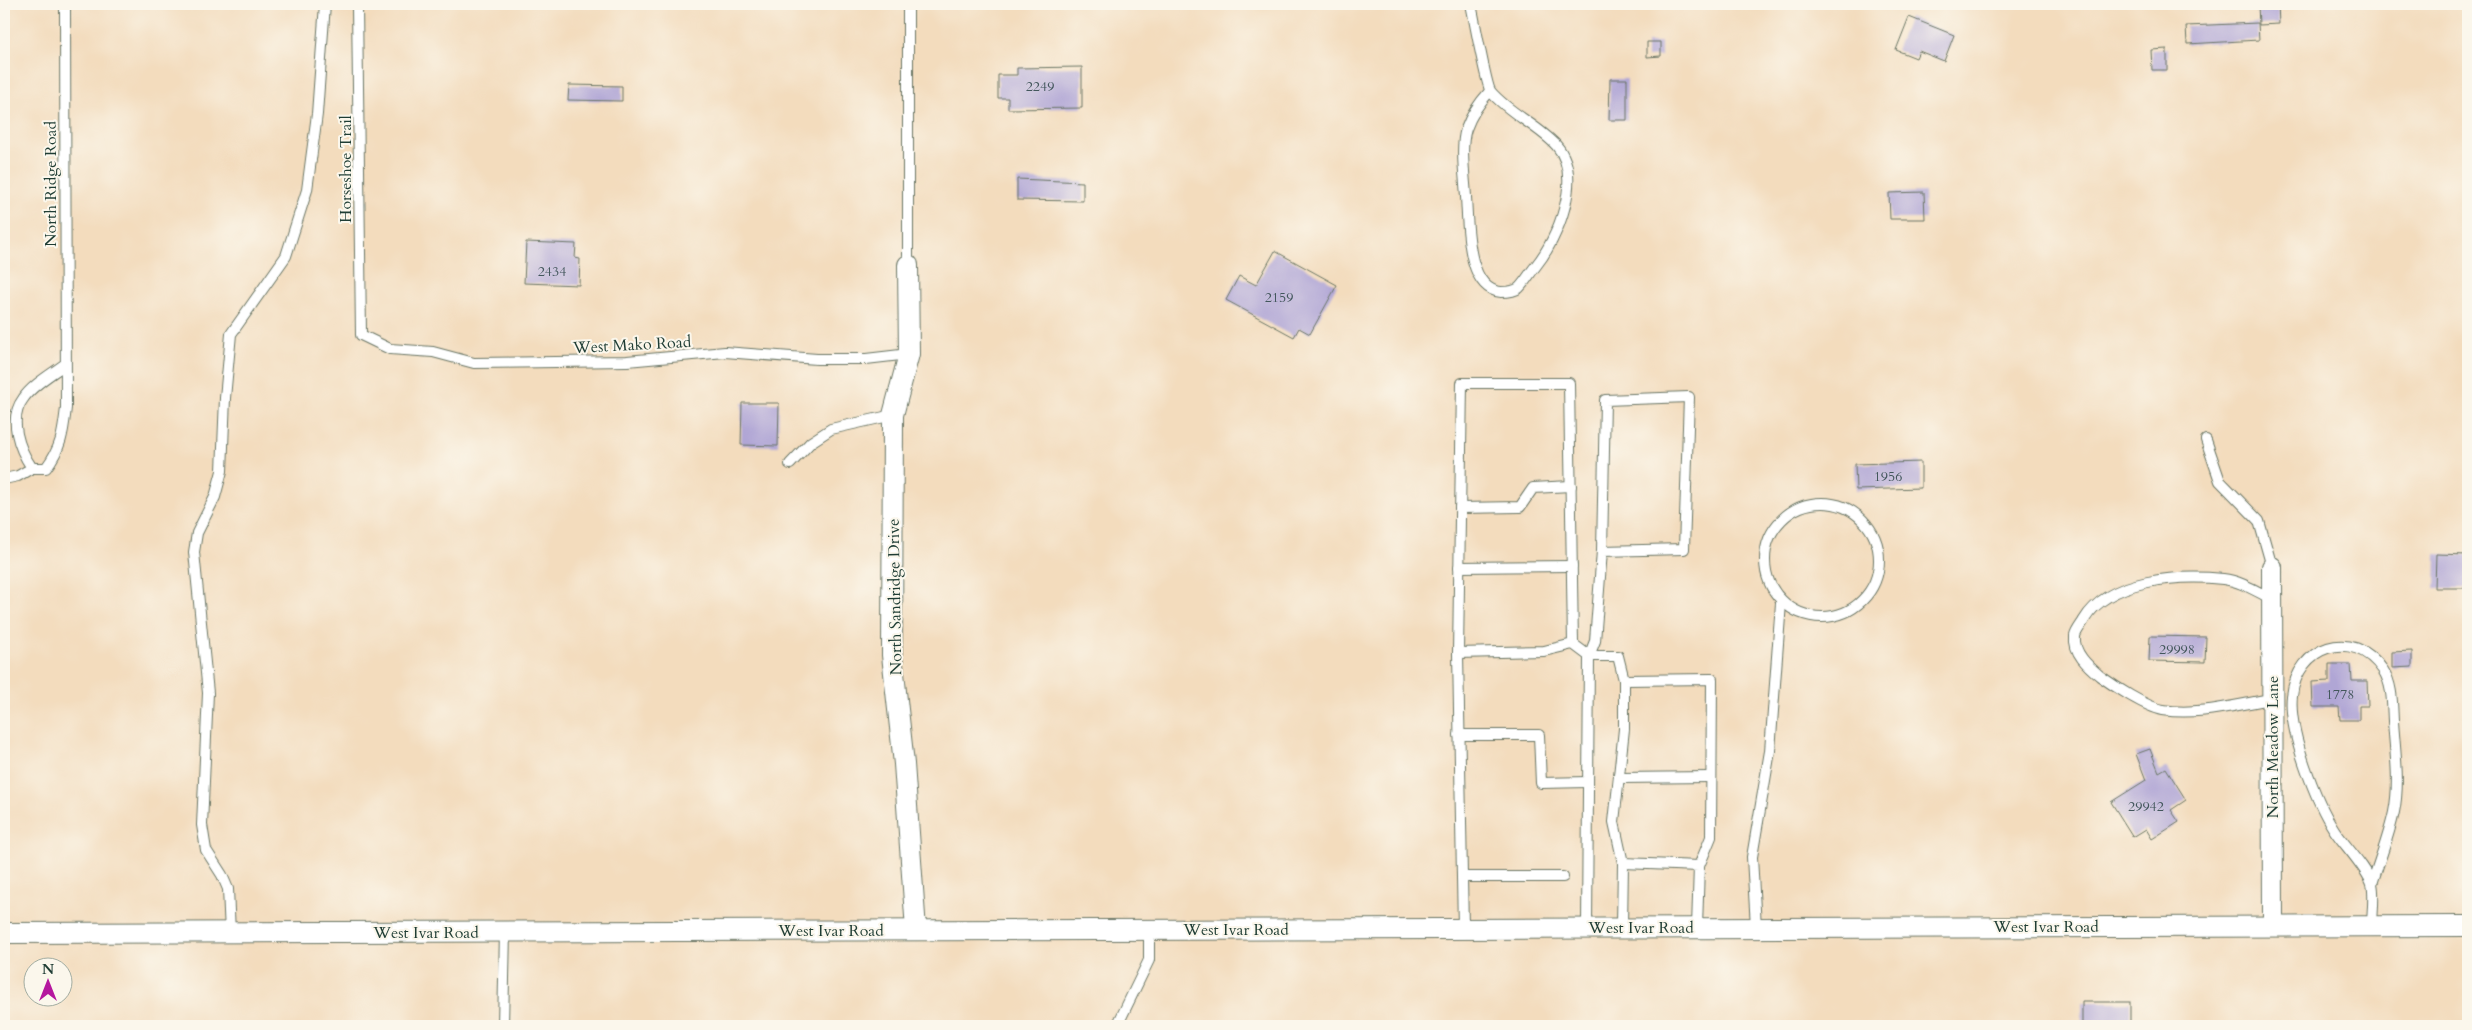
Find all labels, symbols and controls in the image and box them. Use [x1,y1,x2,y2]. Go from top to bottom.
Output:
house number: 2249 [1026,77,1054,96]
street label: Horseshoe Trail [335,115,357,223]
street label: North Ridge Road [40,120,62,247]
house number: 2434 [538,262,566,281]
house number: 2159 [1265,288,1293,307]
street label: West Mako Road [571,331,692,359]
house number: 1956 [1874,467,1902,486]
street label: North Sandridge Drive [883,518,907,676]
house number: 29998 [2159,640,2195,659]
street label: North Meadow Lane [2262,676,2284,818]
house number: 1778 [2326,685,2354,704]
house number: 29942 [2128,797,2164,816]
street label: West Ivar Road [1992,916,2099,938]
street label: West Ivar Road [1587,917,1694,939]
street label: West Ivar Road [1182,919,1289,941]
street label: West Ivar Road [777,920,884,942]
street label: West Ivar Road [372,922,479,944]
north arrow [22,958,72,1008]
text: N [42,960,54,979]

